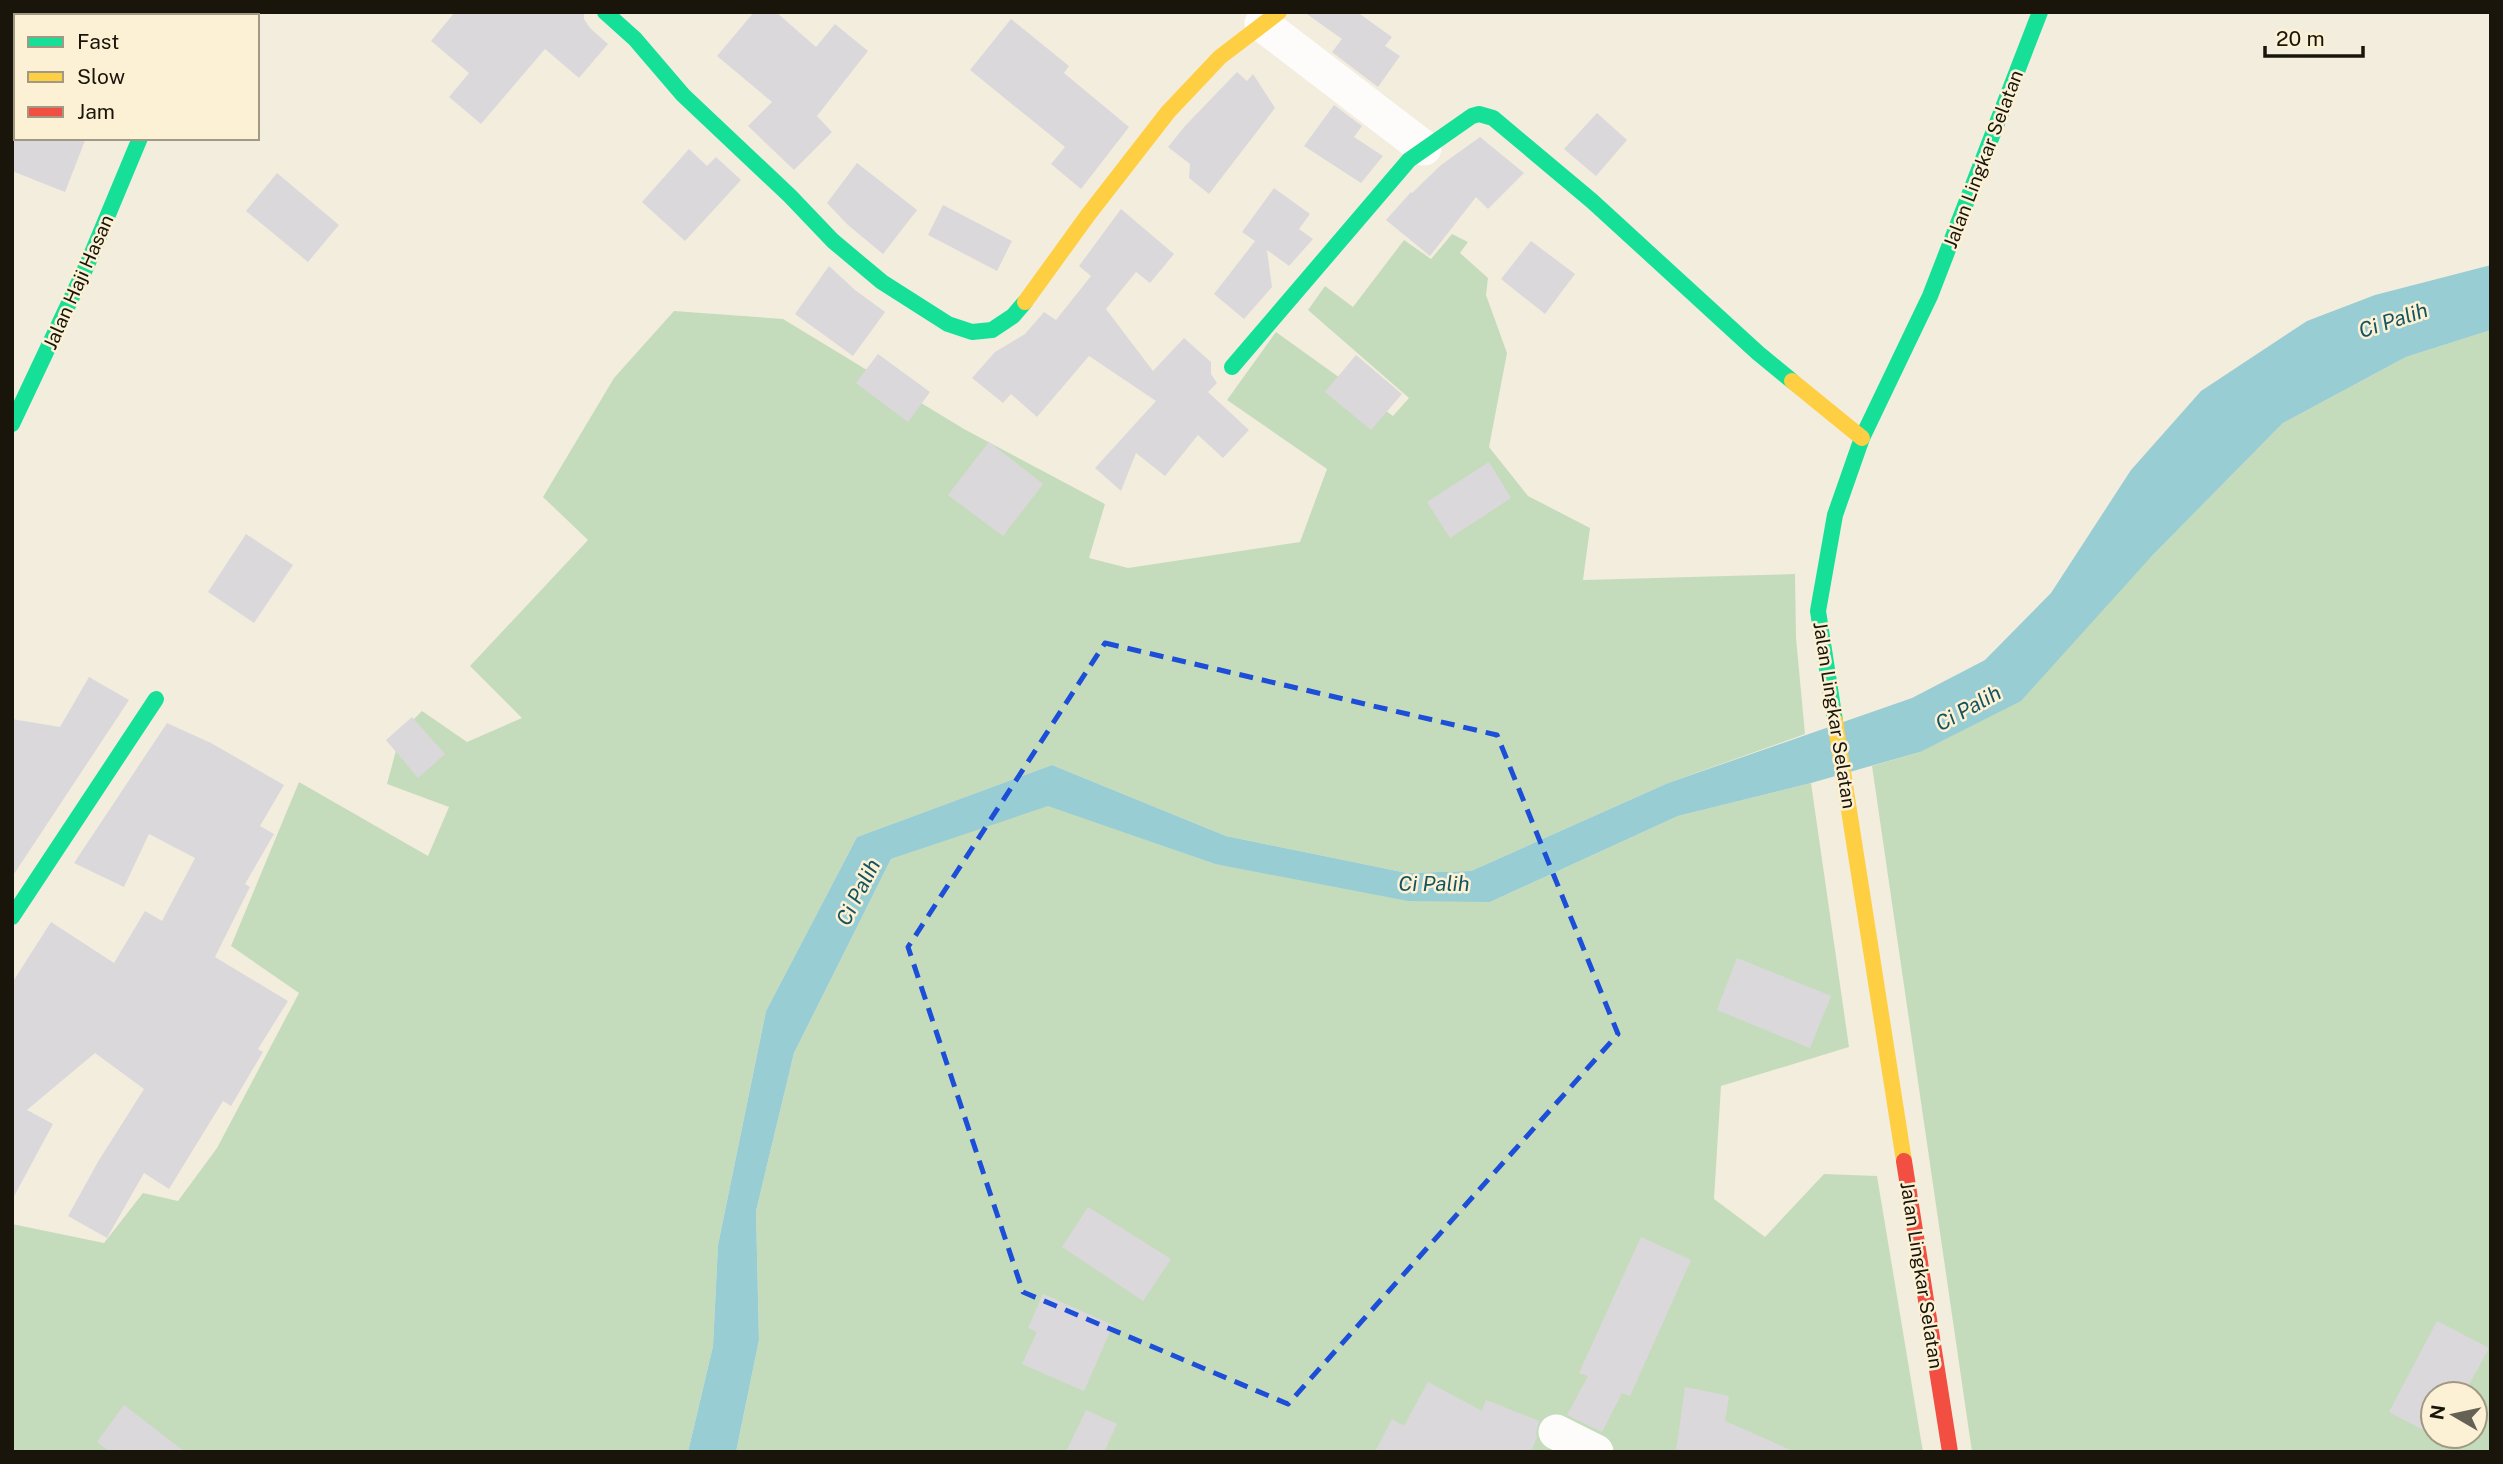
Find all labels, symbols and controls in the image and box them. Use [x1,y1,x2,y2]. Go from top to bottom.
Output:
legend [14,14,259,140]
scale bar [2265,14,2363,58]
text: 20 m [2276,26,2325,51]
text: Fast [77,29,119,54]
text: Slow [77,64,125,89]
street label: Jalan Lingkar Selatan [1939,67,2027,251]
text: Jam [77,99,115,124]
street label: Jalan Haji Hasan [38,211,118,353]
water label: Ci Palih [2355,297,2431,343]
street label: Jalan Lingkar Selatan [1809,620,1861,810]
water label: Ci Palih [1931,680,2005,736]
water label: Ci Palih [831,855,885,929]
water label: Ci Palih [1398,871,1470,896]
street label: Jalan Lingkar Selatan [1896,1180,1948,1370]
north arrow [2419,1380,2489,1450]
text: N [2425,1403,2449,1421]

